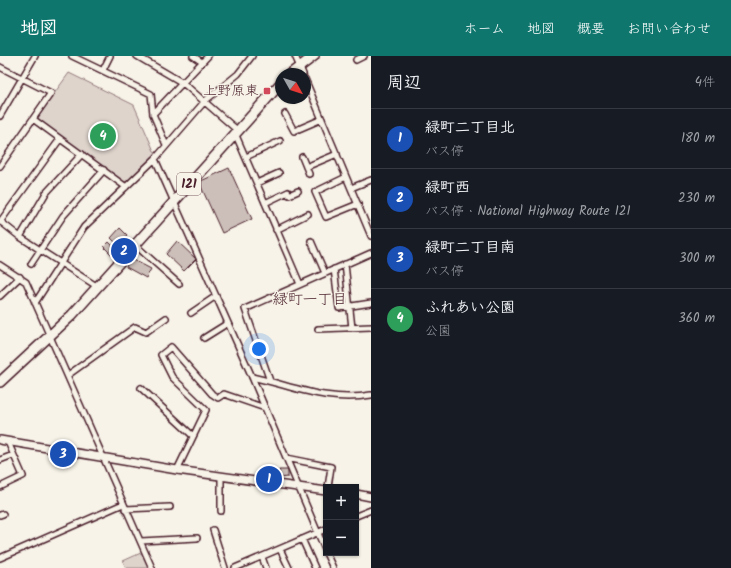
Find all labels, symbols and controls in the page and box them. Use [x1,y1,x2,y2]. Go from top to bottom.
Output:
text: 地図 [20,14,58,44]
text: ホーム [464,18,505,40]
text: 地図 [527,18,555,40]
text: 概要 [577,18,605,40]
text: お問い合わせ [627,18,711,40]
north arrow [275,68,311,104]
text: 周辺 [387,70,421,97]
text: 4件 [695,72,715,93]
place label: 上野原東 [203,80,259,102]
marker: 上野原東 [262,86,272,96]
text: 緑町二丁目北 [425,116,515,140]
pin: 4 [90,121,116,151]
text: 1 [398,128,402,149]
text: 180 m [681,128,715,149]
text: バス停 [425,141,464,162]
road number: 121 [177,173,201,195]
text: 緑町西 [425,176,470,200]
text: 2 [396,188,404,209]
text: 230 m [678,188,715,209]
text: バス停 · National Highway Route 121 [425,201,631,222]
pin: 2 [111,236,137,266]
text: 緑町二丁目南 [425,236,515,260]
text: 3 [396,248,404,269]
text: 300 m [679,248,715,269]
text: バス停 [425,261,464,282]
district label: 緑町一丁目 [272,288,348,312]
text: ふれあい公園 [425,296,515,320]
text: 4 [396,308,404,329]
text: 360 m [678,308,715,329]
text: 公園 [425,321,451,342]
your location [249,339,269,359]
pin: 3 [50,439,76,469]
pin: 1 [256,464,282,494]
map controls [323,484,359,556]
button: + [323,484,359,520]
button: − [323,520,359,556]

